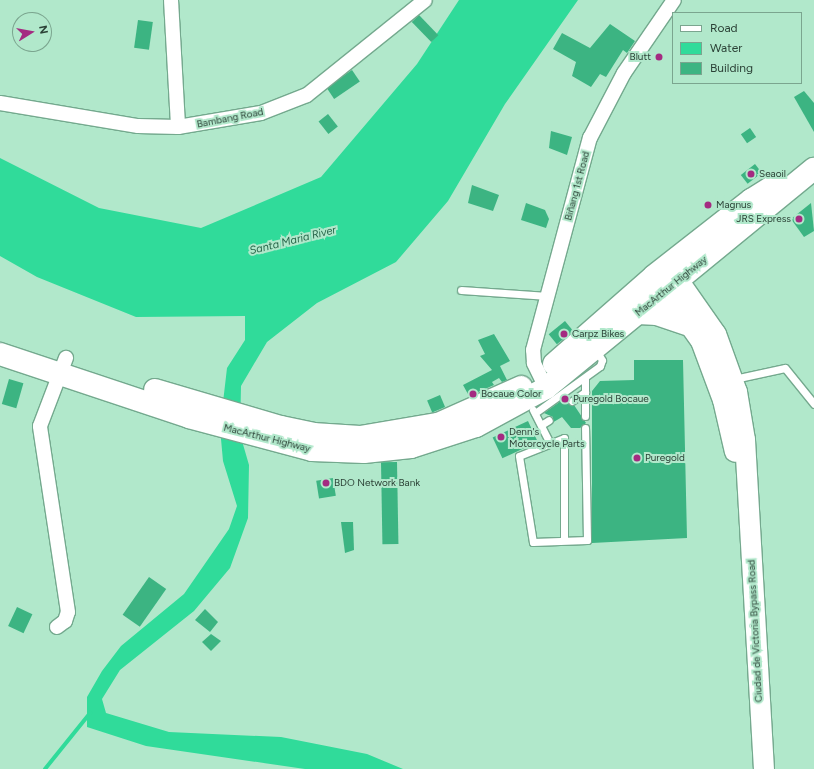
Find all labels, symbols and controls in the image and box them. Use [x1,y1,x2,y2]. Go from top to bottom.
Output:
north arrow [12,12,52,52]
legend [672,12,802,84]
text: Road [710,21,738,35]
text: N [36,24,50,35]
text: Water [710,41,742,55]
place label: Blutt [630,51,651,63]
marker: Blutt [654,52,664,62]
text: Building [710,61,753,75]
street label: Bambang Road [196,106,264,130]
street label: Biñang 1st Road [562,150,592,222]
place label: Seaoil [759,168,786,180]
marker: Seaoil [746,169,756,179]
place label: Magnus [716,199,751,211]
marker: Magnus [703,200,713,210]
place label: JRS Express [736,213,791,225]
marker: JRS Express [794,214,804,224]
water label: Santa Maria River [248,224,338,258]
street label: MacArthur Highway [633,253,709,319]
place label: Carpz Bikes [572,328,624,340]
marker: Carpz Bikes [559,329,569,339]
place label: Bocaue Color [481,388,541,400]
marker: Bocaue Color [468,389,478,399]
place label: Puregold Bocaue [573,393,649,405]
marker: Puregold Bocaue [560,394,570,404]
street label: MacArthur Highway [222,421,312,455]
place label: Denn's Motorcycle Parts [509,425,585,448]
marker: Denn's Motorcycle Parts [496,432,506,442]
place label: Puregold [645,452,685,464]
marker: Puregold [632,453,642,463]
place label: BDO Network Bank [334,477,420,489]
marker: BDO Network Bank [321,478,331,488]
street label: Ciudad de Victoria Bypass Road [745,559,765,703]

